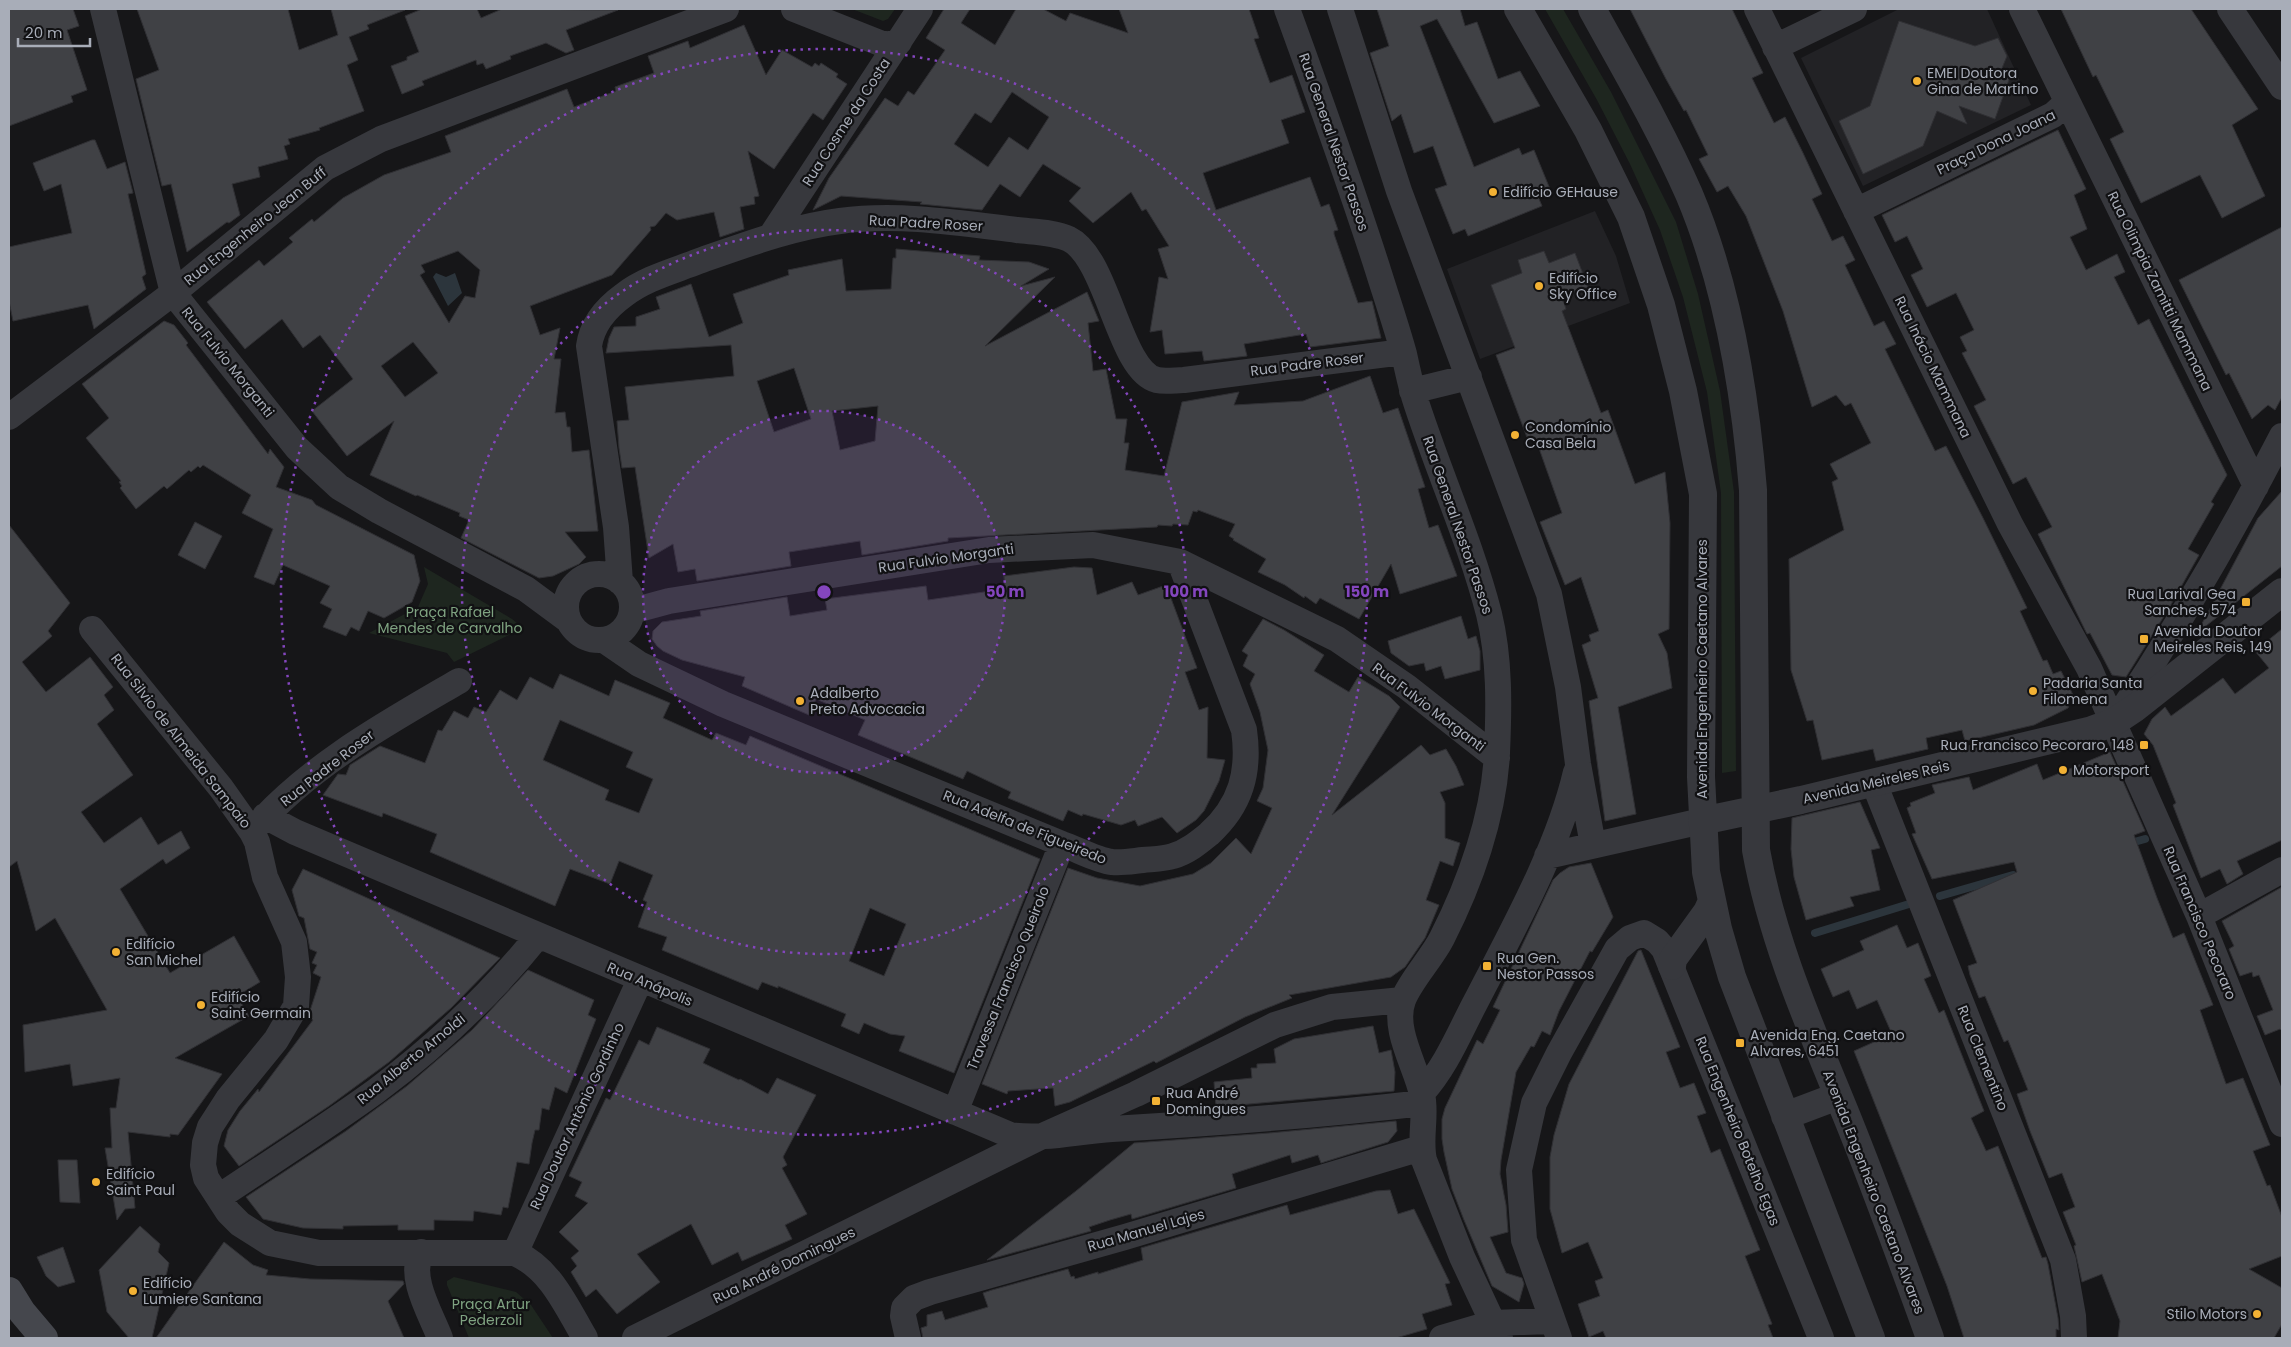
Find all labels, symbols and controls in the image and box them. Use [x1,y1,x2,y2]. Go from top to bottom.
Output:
scale bar [18,15,90,47]
text: 20 m [25,22,63,43]
street label: Rua General Nestor Passos [1294,50,1374,234]
street label: Rua Cosme da Costa [797,54,895,190]
place label: EMEI Doutora Gina de Martino [1927,63,2039,99]
marker: EMEI Doutora Gina de Martino [1911,75,1923,87]
street label: Praça Dona Joana [1933,105,2059,179]
street label: Rua Engenheiro Jean Buff [180,162,331,290]
place label: Edifício GEHause [1503,182,1618,202]
marker: Edifício GEHause [1487,186,1499,198]
street label: Rua Olimpia Zamitti Mammana [2103,188,2217,394]
street label: Rua Padre Roser [869,210,983,236]
place label: Edifício Sky Office [1549,268,1617,304]
marker: Edifício Sky Office [1533,280,1545,292]
street label: Rua Inácio Mammana [1890,293,1976,441]
street label: Rua Fulvio Morganti [177,303,279,421]
street label: Rua Padre Roser [1249,347,1365,381]
place label: Condomínio Casa Bela [1525,417,1611,453]
marker: Condomínio Casa Bela [1509,429,1521,441]
street label: Rua General Nestor Passos [1418,433,1498,617]
street label: Rua Fulvio Morganti [877,539,1015,577]
street label: Avenida Engenheiro Caetano Alvares [1692,539,1712,799]
text: 50 m [986,581,1024,602]
text: 100 m [1164,581,1208,602]
text: 150 m [1345,581,1389,602]
centre of rings [815,583,833,601]
place label: Rua Larival Gea Sanches, 574 [2128,584,2236,620]
marker: Rua Larival Gea Sanches, 574 [2240,596,2252,608]
park label: Praça Rafael Mendes de Carvalho [378,602,523,638]
place label: Avenida Doutor Meireles Reis, 149 [2154,621,2272,657]
marker: Avenida Doutor Meireles Reis, 149 [2138,633,2150,645]
street label: Rua Silvio de Almeida Sampaio [106,649,256,833]
street label: Rua Fulvio Morganti [1368,658,1490,756]
place label: Padaria Santa Filomena [2043,673,2143,709]
place label: Adalberto Preto Advocacia [810,683,925,719]
marker: Padaria Santa Filomena [2027,685,2039,697]
marker: Adalberto Preto Advocacia [794,695,806,707]
street label: Rua Padre Roser [276,725,378,811]
place label: Rua Francisco Pecoraro, 148 [1940,735,2134,755]
marker: Rua Francisco Pecoraro, 148 [2138,739,2150,751]
street label: Avenida Meireles Reis [1801,755,1951,809]
place label: Motorsport [2073,760,2149,780]
marker: Motorsport [2057,764,2069,776]
street label: Rua Adelfa de Figueiredo [940,785,1110,869]
street label: Rua Francisco Pecoraro [2159,843,2241,1003]
street label: Travessa Francisco Queirolo [962,883,1054,1073]
place label: Edifício San Michel [126,934,201,970]
marker: Edifício San Michel [110,946,122,958]
place label: Rua Gen. Nestor Passos [1497,948,1594,984]
street label: Rua Anápolis [604,957,696,1011]
marker: Rua Gen. Nestor Passos [1481,960,1493,972]
place label: Edifício Saint Germain [211,987,311,1023]
marker: Edifício Saint Germain [195,999,207,1011]
street label: Rua Clementino [1953,1002,2013,1114]
street label: Rua Alberto Arnoldi [353,1009,469,1109]
street label: Rua Doutor Antônio Gordinho [525,1019,629,1213]
place label: Avenida Eng. Caetano Alvares, 6451 [1750,1025,1905,1061]
street label: Rua Engenheiro Botelho Egas [1691,1033,1785,1229]
marker: Avenida Eng. Caetano Alvares, 6451 [1734,1037,1746,1049]
street label: Avenida Engenheiro Caetano Alvares [1818,1067,1930,1317]
place label: Rua André Domingues [1166,1083,1246,1119]
marker: Rua André Domingues [1150,1095,1162,1107]
place label: Edifício Saint Paul [106,1164,175,1200]
marker: Edifício Saint Paul [90,1176,102,1188]
street label: Rua Manuel Lajes [1085,1204,1207,1256]
street label: Rua André Domingues [709,1222,859,1308]
place label: Edifício Lumiere Santana [143,1273,262,1309]
marker: Edifício Lumiere Santana [127,1285,139,1297]
park label: Praça Artur Pederzoli [452,1294,530,1330]
place label: Stilo Motors [2167,1304,2247,1324]
marker: Stilo Motors [2251,1308,2263,1320]

